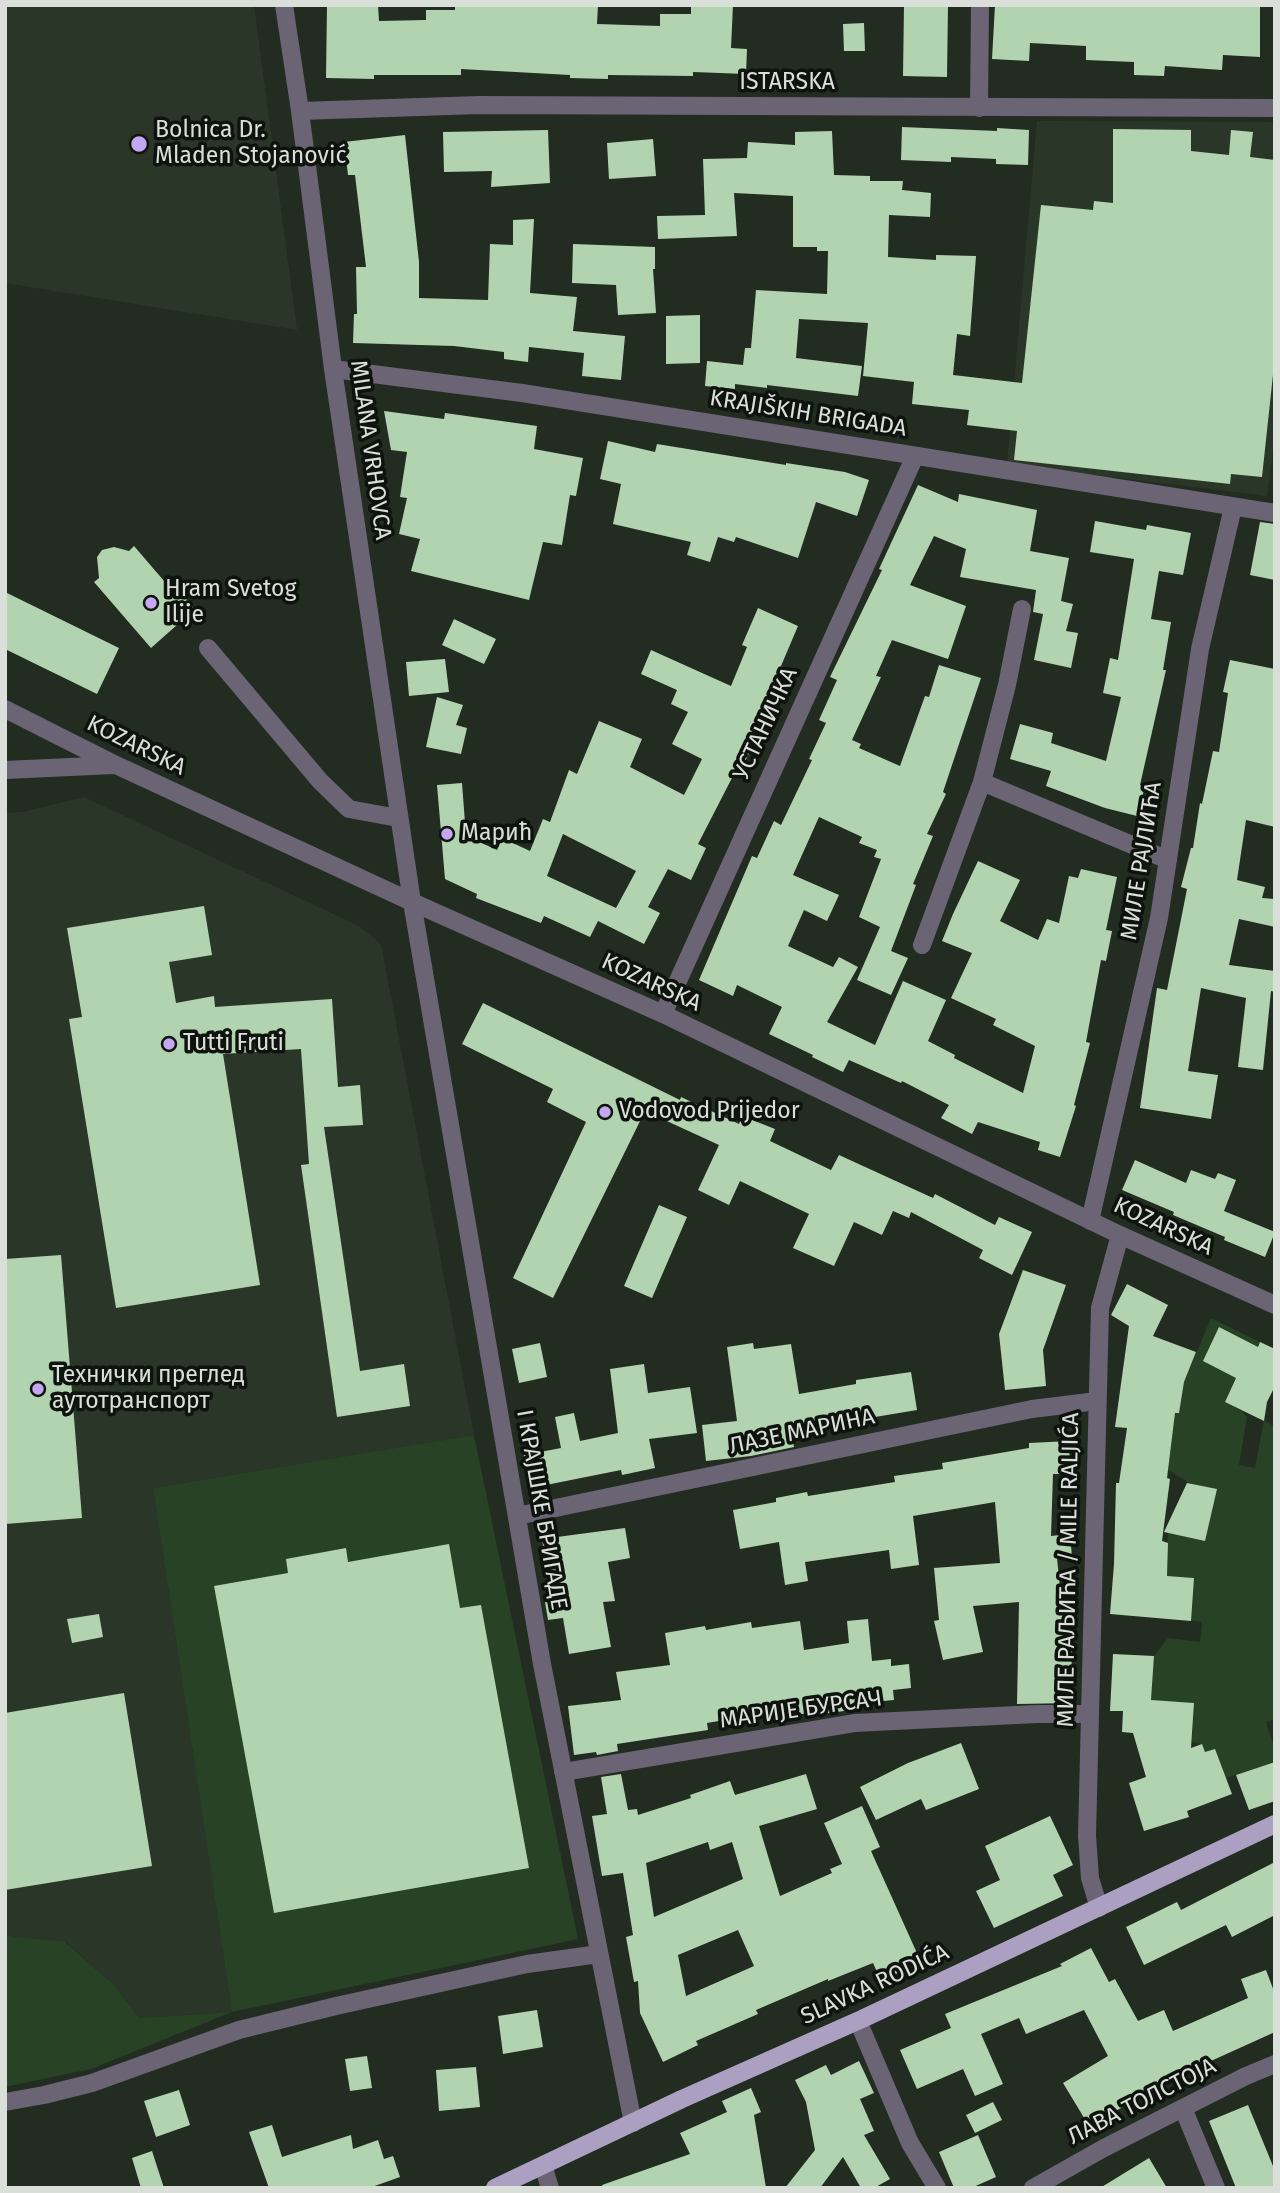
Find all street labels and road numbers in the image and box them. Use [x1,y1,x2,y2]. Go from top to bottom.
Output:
street label: ISTARSKA [739,69,835,97]
street label: MILANA VRHOVCA [344,358,396,542]
street label: KRAJIŠKIH BRIGADA [707,385,909,443]
street label: УСТАНИЧКА [728,663,804,785]
street label: KOZARSKA [82,710,190,782]
street label: МИЛЕ РАЈЛИЋА [1116,780,1168,942]
street label: KOZARSKA [597,948,705,1018]
street label: KOZARSKA [1109,1192,1217,1262]
street label: ЛАЗЕ МАРИНА [727,1403,877,1461]
street label: I КРАЈШКЕ БРИГАДЕ [510,1408,572,1612]
street label: МИЛЕ РАЉИЋА / MILE RALJIĆA [1052,1412,1086,1728]
street label: МАРИЈЕ БУРСАЧ [718,1685,884,1735]
street label: SLAVKA RODIĆA [797,1939,953,2031]
street label: ЛАВА ТОЛСТОЈА [1063,2053,1221,2151]

